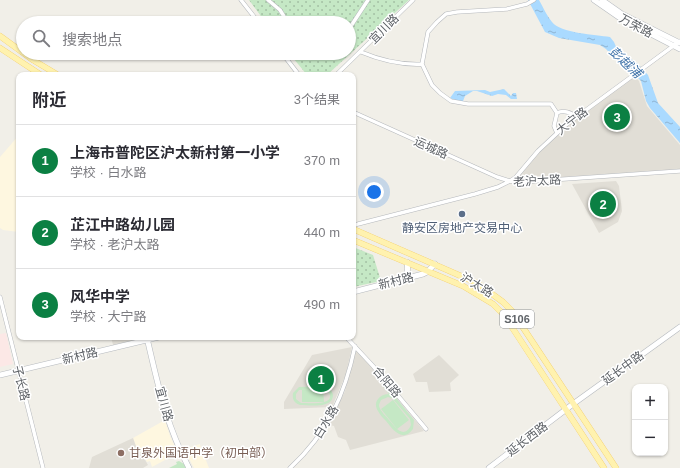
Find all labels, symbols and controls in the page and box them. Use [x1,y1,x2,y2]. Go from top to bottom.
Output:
street label: 宜川路 [366,11,402,47]
street label: 万荣路 [617,11,655,41]
search box [16,16,356,60]
icon: search [30,27,52,49]
text: 搜索地点 [62,31,122,48]
water label: 彭越浦 [606,44,646,83]
text: 附近 [32,91,66,110]
text: 3个结果 [294,92,340,107]
pin: 3 [604,102,630,132]
street label: 大宁路 [554,104,590,138]
street label: 运城路 [412,134,450,162]
text: 上海市普陀区沪太新村第一小学 [70,144,280,161]
text: 1 [41,153,49,168]
text: 370 m [304,153,340,168]
text: 学校 · 白水路 [70,165,147,180]
street label: 老沪太路 [513,173,561,189]
your location [364,182,384,202]
pin: 2 [590,189,616,219]
marker: 静安区房地产交易中心 [457,209,467,219]
text: 芷江中路幼儿园 [70,216,175,233]
place label: 静安区房地产交易中心 [402,221,522,235]
text: 2 [41,225,49,240]
text: 440 m [304,225,340,240]
text: 学校 · 老沪太路 [70,237,160,252]
street label: 新村路 [377,270,415,292]
street label: 沪太路 [458,270,496,300]
text: 风华中学 [70,288,130,305]
text: 3 [41,297,49,312]
text: 490 m [304,297,340,312]
text: 学校 · 大宁路 [70,309,147,324]
road number: S106 [500,310,534,328]
street label: 新村路 [61,345,99,367]
street label: 延长中路 [599,348,647,388]
street label: 子长路 [10,364,32,402]
pin: 1 [308,364,334,394]
street label: 合阳路 [370,364,404,400]
map controls [632,384,668,456]
button: + [632,384,668,420]
street label: 宜川路 [153,385,175,423]
street label: 白水路 [311,403,341,441]
street label: 延长西路 [504,419,550,459]
button: − [632,420,668,456]
place label: 甘泉外国语中学（初中部） [129,446,273,460]
marker: 甘泉外国语中学（初中部） [116,448,126,458]

